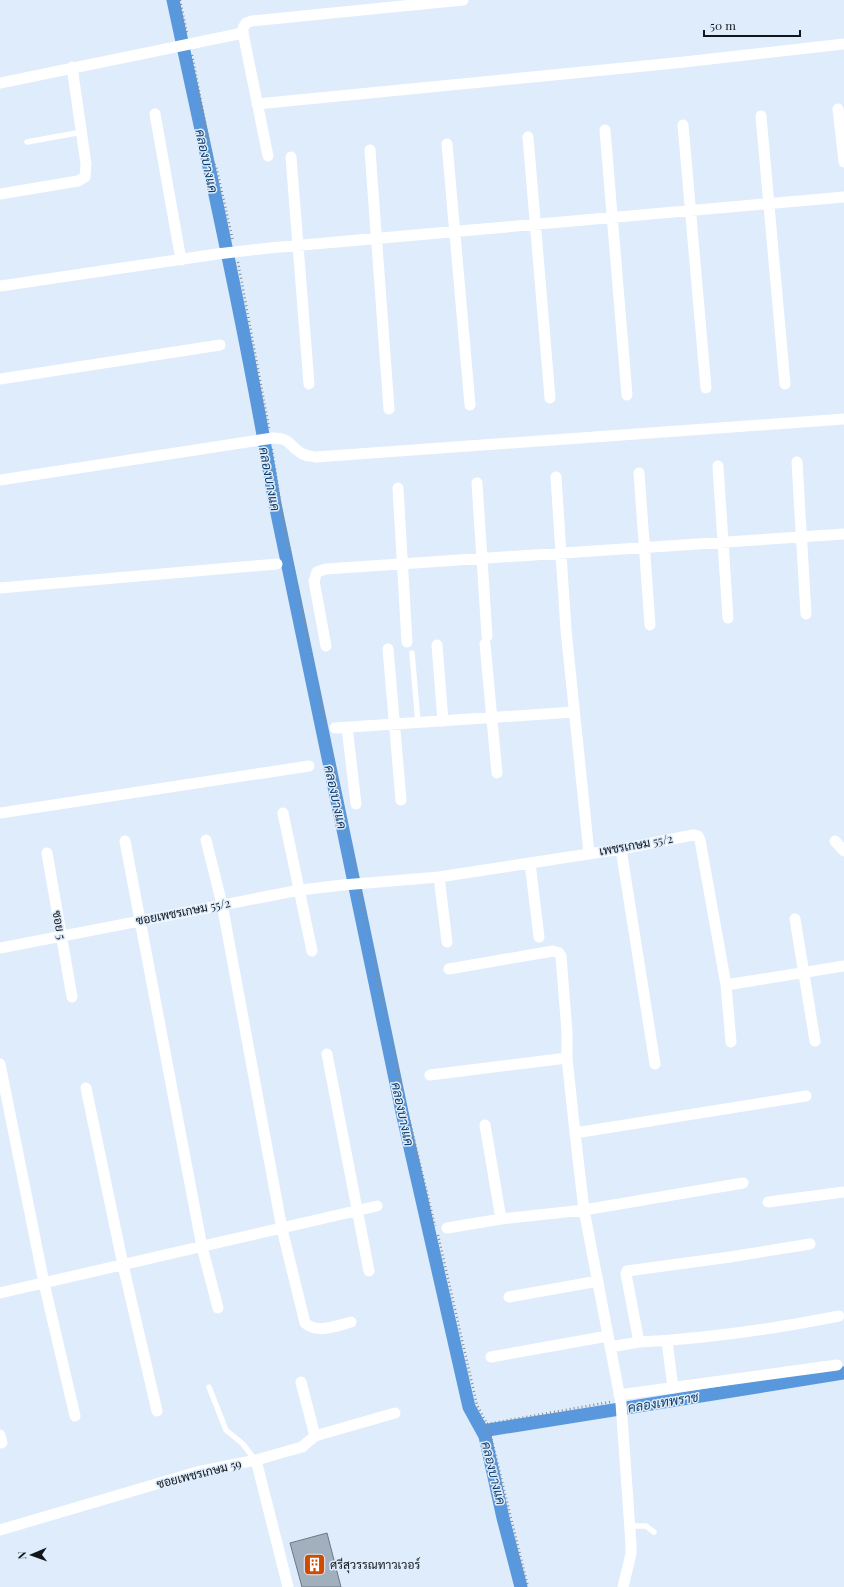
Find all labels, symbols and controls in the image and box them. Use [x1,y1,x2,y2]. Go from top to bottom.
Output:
scale bar [704,12,800,38]
text: 50 m [710,17,736,33]
water label: คลองบางแค [192,127,223,195]
water label: คลองบางแค [256,445,285,513]
water label: คลองบางแค [321,763,352,831]
street label: เพชรเกษม 55/2 [598,830,674,858]
street label: ซอยเพชรเกษม 55/2 [134,894,232,928]
street label: ซอย 5 [50,909,70,941]
water label: คลองบางแค [388,1080,419,1148]
water label: คลองเทพราช [626,1387,701,1415]
water label: คลองบางแค [478,1439,511,1507]
street label: ซอยเพชรเกษม 59 [155,1455,243,1491]
north arrow [12,1535,52,1575]
text: N [14,1551,29,1560]
building icon: ศรีสุวรรณทาวเวอร์ [302,1552,328,1578]
place label: ศรีสุวรรณทาวเวอร์ [330,1556,420,1574]

